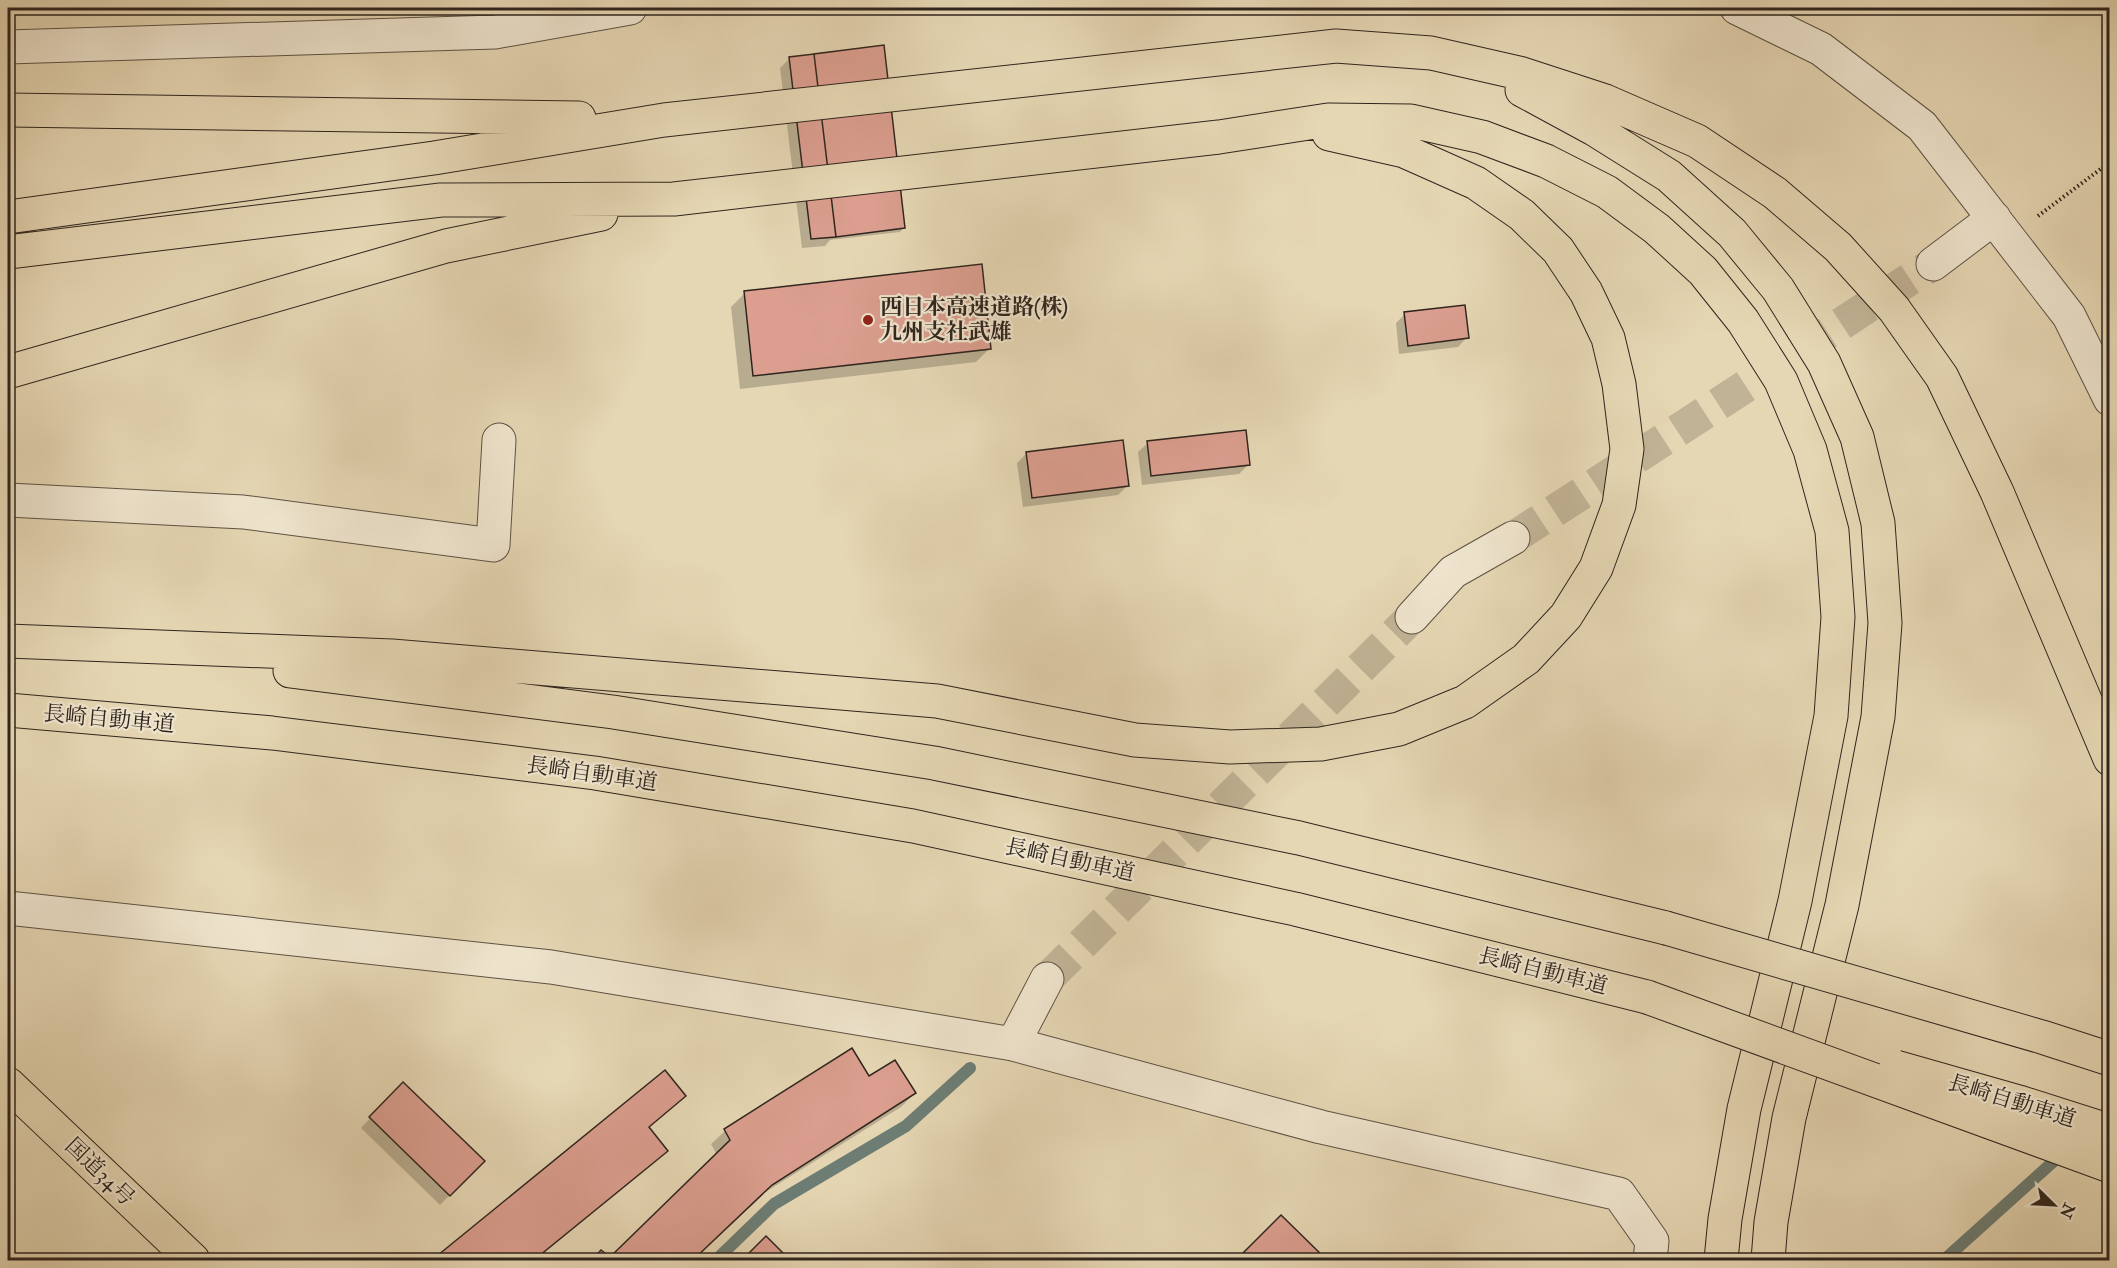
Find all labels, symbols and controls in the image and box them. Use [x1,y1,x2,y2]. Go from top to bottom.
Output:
place label: 西日本高速道路(株) 九州支社武雄 [880,293,1068,346]
marker: 西日本高速道路(株) 九州支社武雄 [861,313,875,327]
street label: 長崎自動車道 [42,699,176,739]
street label: 長崎自動車道 [525,751,659,797]
street label: 長崎自動車道 [1003,833,1137,887]
street label: 長崎自動車道 [1476,941,1610,1001]
street label: 長崎自動車道 [1945,1068,2079,1134]
street label: 国道34号 [59,1132,141,1212]
north arrow [2024,1175,2084,1235]
text: N [2054,1199,2079,1222]

